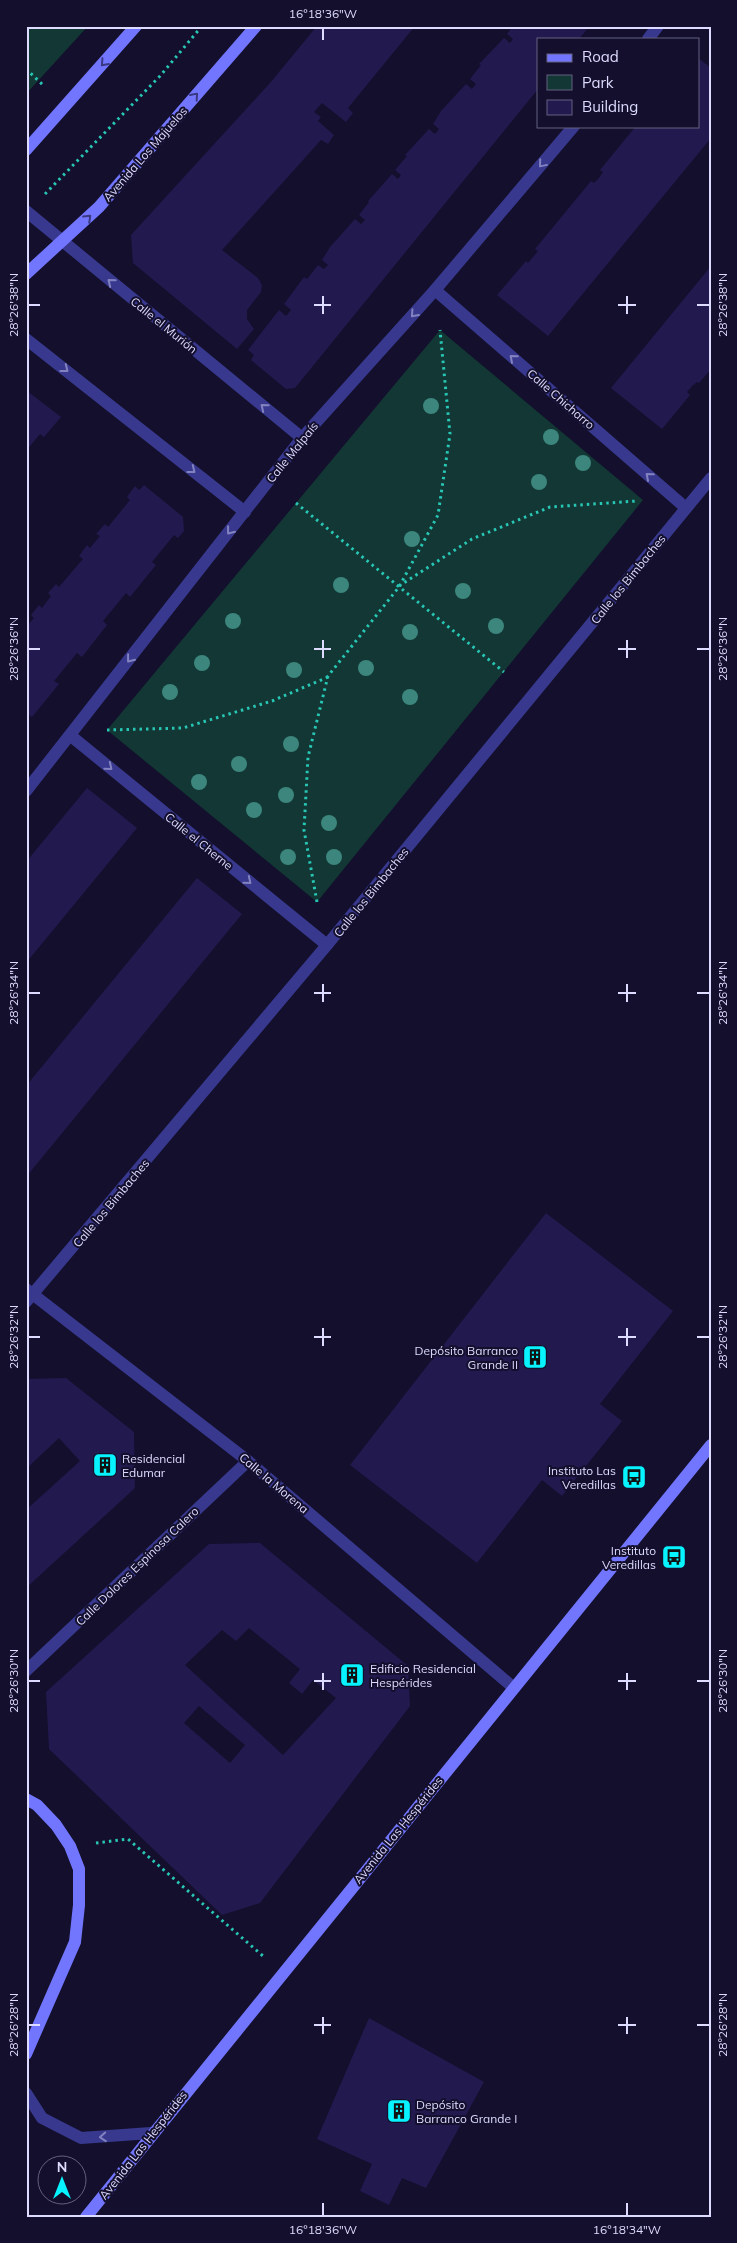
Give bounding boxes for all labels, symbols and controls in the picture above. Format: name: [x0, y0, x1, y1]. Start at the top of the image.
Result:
text: 16°18'36"W: [289, 6, 357, 21]
legend: [537, 38, 700, 128]
text: Road: [582, 47, 619, 66]
one-way arrow: [101, 57, 110, 66]
text: Park: [582, 73, 614, 92]
one-way arrow: [190, 93, 198, 102]
text: Building: [582, 97, 638, 116]
street label: Avenida Los Majuelos: [100, 104, 190, 204]
one-way arrow: [539, 158, 548, 167]
one-way arrow: [82, 215, 91, 224]
text: 28°26'38"N: [6, 273, 21, 337]
text: 28°26'38"N: [715, 273, 730, 337]
one-way arrow: [108, 278, 117, 287]
street label: Calle el Murión: [128, 294, 200, 356]
one-way arrow: [411, 308, 420, 317]
one-way arrow: [510, 355, 519, 364]
one-way arrow: [59, 364, 68, 373]
street label: Calle Chicharro: [524, 366, 598, 432]
one-way arrow: [261, 404, 270, 413]
street label: Calle Malpaís: [263, 418, 321, 486]
one-way arrow: [186, 464, 195, 472]
one-way arrow: [645, 473, 654, 482]
one-way arrow: [227, 525, 236, 535]
street label: Calle los Bimbaches: [587, 531, 669, 627]
text: 28°26'36"N: [6, 617, 21, 681]
text: 28°26'36"N: [715, 617, 730, 681]
one-way arrow: [128, 653, 136, 662]
one-way arrow: [103, 762, 112, 771]
street label: Calle el Cherne: [162, 809, 236, 873]
street label: Calle los Bimbaches: [330, 844, 412, 940]
one-way arrow: [242, 875, 251, 883]
text: 28°26'34"N: [6, 961, 21, 1025]
text: 28°26'34"N: [715, 961, 730, 1025]
street label: Calle los Bimbaches: [70, 1156, 152, 1250]
text: 28°26'32"N: [6, 1305, 21, 1369]
text: 28°26'32"N: [715, 1305, 730, 1369]
place label: Depósito Barranco Grande II: [415, 1343, 518, 1372]
building icon: Depósito Barranco Grande II: [522, 1344, 548, 1370]
street label: Calle la Morena: [236, 1450, 312, 1516]
place label: Residencial Edumar: [122, 1451, 185, 1480]
building icon: Residencial Edumar: [92, 1452, 118, 1478]
place label: Instituto Las Veredillas: [548, 1463, 616, 1492]
bus stop icon: Instituto Las Veredillas: [621, 1464, 647, 1490]
street label: Calle Dolores Espinosa Calero: [72, 1503, 202, 1629]
place label: Instituto Veredillas: [602, 1543, 656, 1572]
bus stop icon: Instituto Veredillas: [661, 1544, 687, 1570]
text: 28°26'30"N: [6, 1649, 21, 1713]
text: 28°26'30"N: [715, 1649, 730, 1713]
place label: Edificio Residencial Hespérides: [370, 1661, 476, 1690]
building icon: Edificio Residencial Hespérides: [339, 1662, 365, 1688]
street label: Avenida Las Hespérides: [350, 1773, 446, 1887]
text: 28°26'28"N: [6, 1993, 21, 2057]
text: 28°26'28"N: [715, 1993, 730, 2057]
street label: Avenida Las Hespérides: [96, 2088, 190, 2202]
place label: Depósito Barranco Grande I: [416, 2097, 517, 2126]
building icon: Depósito Barranco Grande I: [386, 2098, 412, 2124]
one-way arrow: [98, 2131, 106, 2142]
north arrow: [38, 2156, 88, 2206]
text: N: [57, 2158, 67, 2176]
text: 16°18'36"W: [289, 2222, 357, 2237]
text: 16°18'34"W: [593, 2222, 661, 2237]

